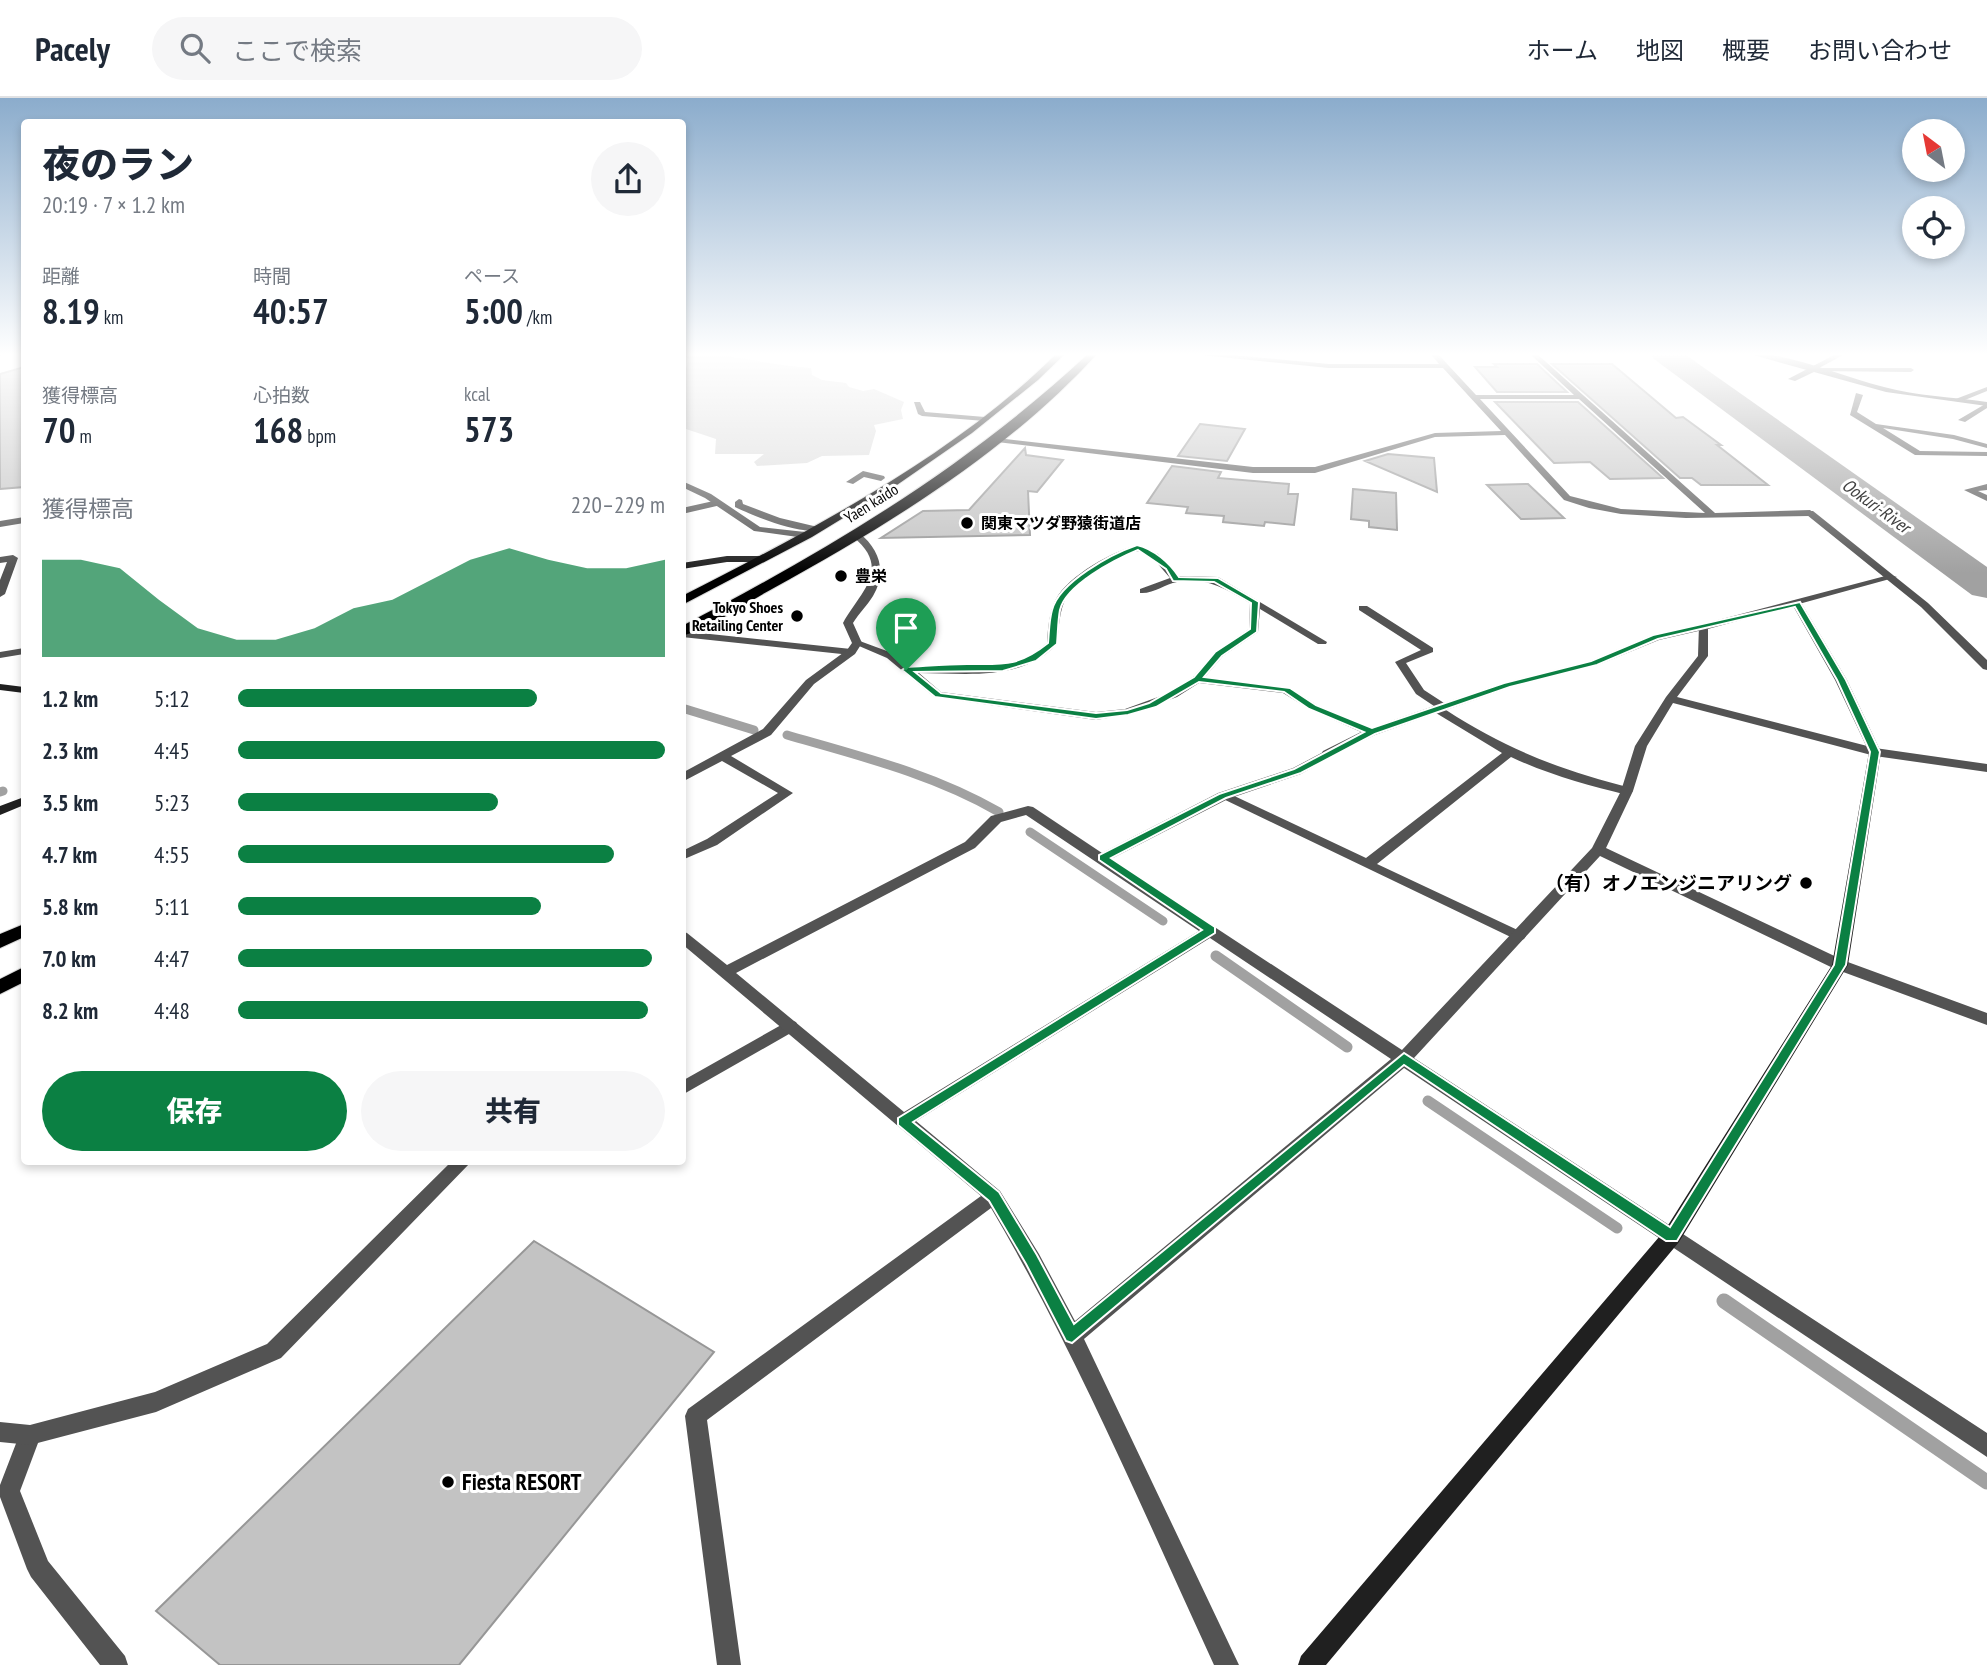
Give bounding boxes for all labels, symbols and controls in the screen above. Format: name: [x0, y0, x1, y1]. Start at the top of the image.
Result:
search box: [152, 17, 642, 80]
text: Pacely: [35, 27, 110, 70]
icon: search: [176, 29, 214, 67]
text: ここで検索: [232, 34, 362, 67]
text: ホーム: [1527, 35, 1598, 66]
text: 地図: [1636, 35, 1684, 66]
text: 概要: [1722, 35, 1770, 66]
text: お問い合わせ: [1808, 35, 1952, 66]
north arrow: [1902, 119, 1965, 182]
map controls: [1902, 119, 1965, 259]
text: 夜のラン: [42, 139, 194, 188]
button: share: [591, 142, 665, 216]
text: 20:19 · 7 × 1.2 km: [42, 190, 185, 219]
button: locate: [1902, 196, 1965, 259]
text: 距離: [42, 264, 80, 288]
text: 時間: [253, 264, 291, 288]
text: ペース: [464, 264, 520, 288]
text: 8.19: [42, 288, 100, 334]
text: 40:57: [253, 288, 329, 334]
text: 5:00: [464, 288, 523, 334]
text: km: [100, 305, 123, 329]
text: /km: [523, 305, 552, 329]
text: kcal: [464, 382, 490, 406]
text: 獲得標高: [42, 383, 118, 407]
text: 心拍数: [253, 383, 310, 407]
text: 573: [464, 406, 514, 452]
text: 70: [42, 407, 75, 453]
text: 168: [253, 407, 303, 453]
text: m: [75, 424, 92, 448]
text: bpm: [303, 424, 336, 448]
water label: Ookuri-River: [1838, 473, 1917, 540]
street label: Yaen kaido: [840, 479, 902, 527]
text: 220–229 m: [571, 490, 665, 519]
text: 獲得標高: [42, 494, 134, 523]
place label: 関東マツダ野猿街道店: [981, 513, 1141, 533]
marker: 関東マツダ野猿街道店: [959, 515, 975, 531]
place label: 豊栄: [855, 566, 887, 586]
marker: 豊栄: [833, 568, 849, 584]
place label: Tokyo Shoes Retailing Center: [692, 597, 783, 635]
pin: [876, 598, 936, 670]
marker: Tokyo Shoes Retailing Center: [789, 608, 805, 624]
icon: arrive: [887, 609, 925, 647]
text: 1.2 km: [42, 684, 98, 713]
text: 5:12: [154, 684, 190, 713]
text: 2.3 km: [42, 736, 98, 765]
text: 4:45: [154, 736, 190, 765]
text: 3.5 km: [42, 788, 98, 817]
text: 5:23: [154, 788, 190, 817]
text: 4.7 km: [42, 840, 97, 869]
text: 4:55: [154, 840, 190, 869]
place label: （有）オノエンジニアリング: [1545, 871, 1792, 895]
marker: （有）オノエンジニアリング: [1798, 875, 1814, 891]
text: 5.8 km: [42, 892, 98, 921]
text: 5:11: [154, 892, 190, 921]
text: 7.0 km: [42, 944, 96, 973]
text: 4:47: [154, 944, 190, 973]
text: 8.2 km: [42, 996, 98, 1025]
text: 4:48: [154, 996, 190, 1025]
button: 保存: [42, 1071, 347, 1151]
button: 共有: [361, 1071, 665, 1151]
place label: Fiesta RESORT: [462, 1467, 582, 1496]
marker: Fiesta RESORT: [440, 1474, 456, 1490]

